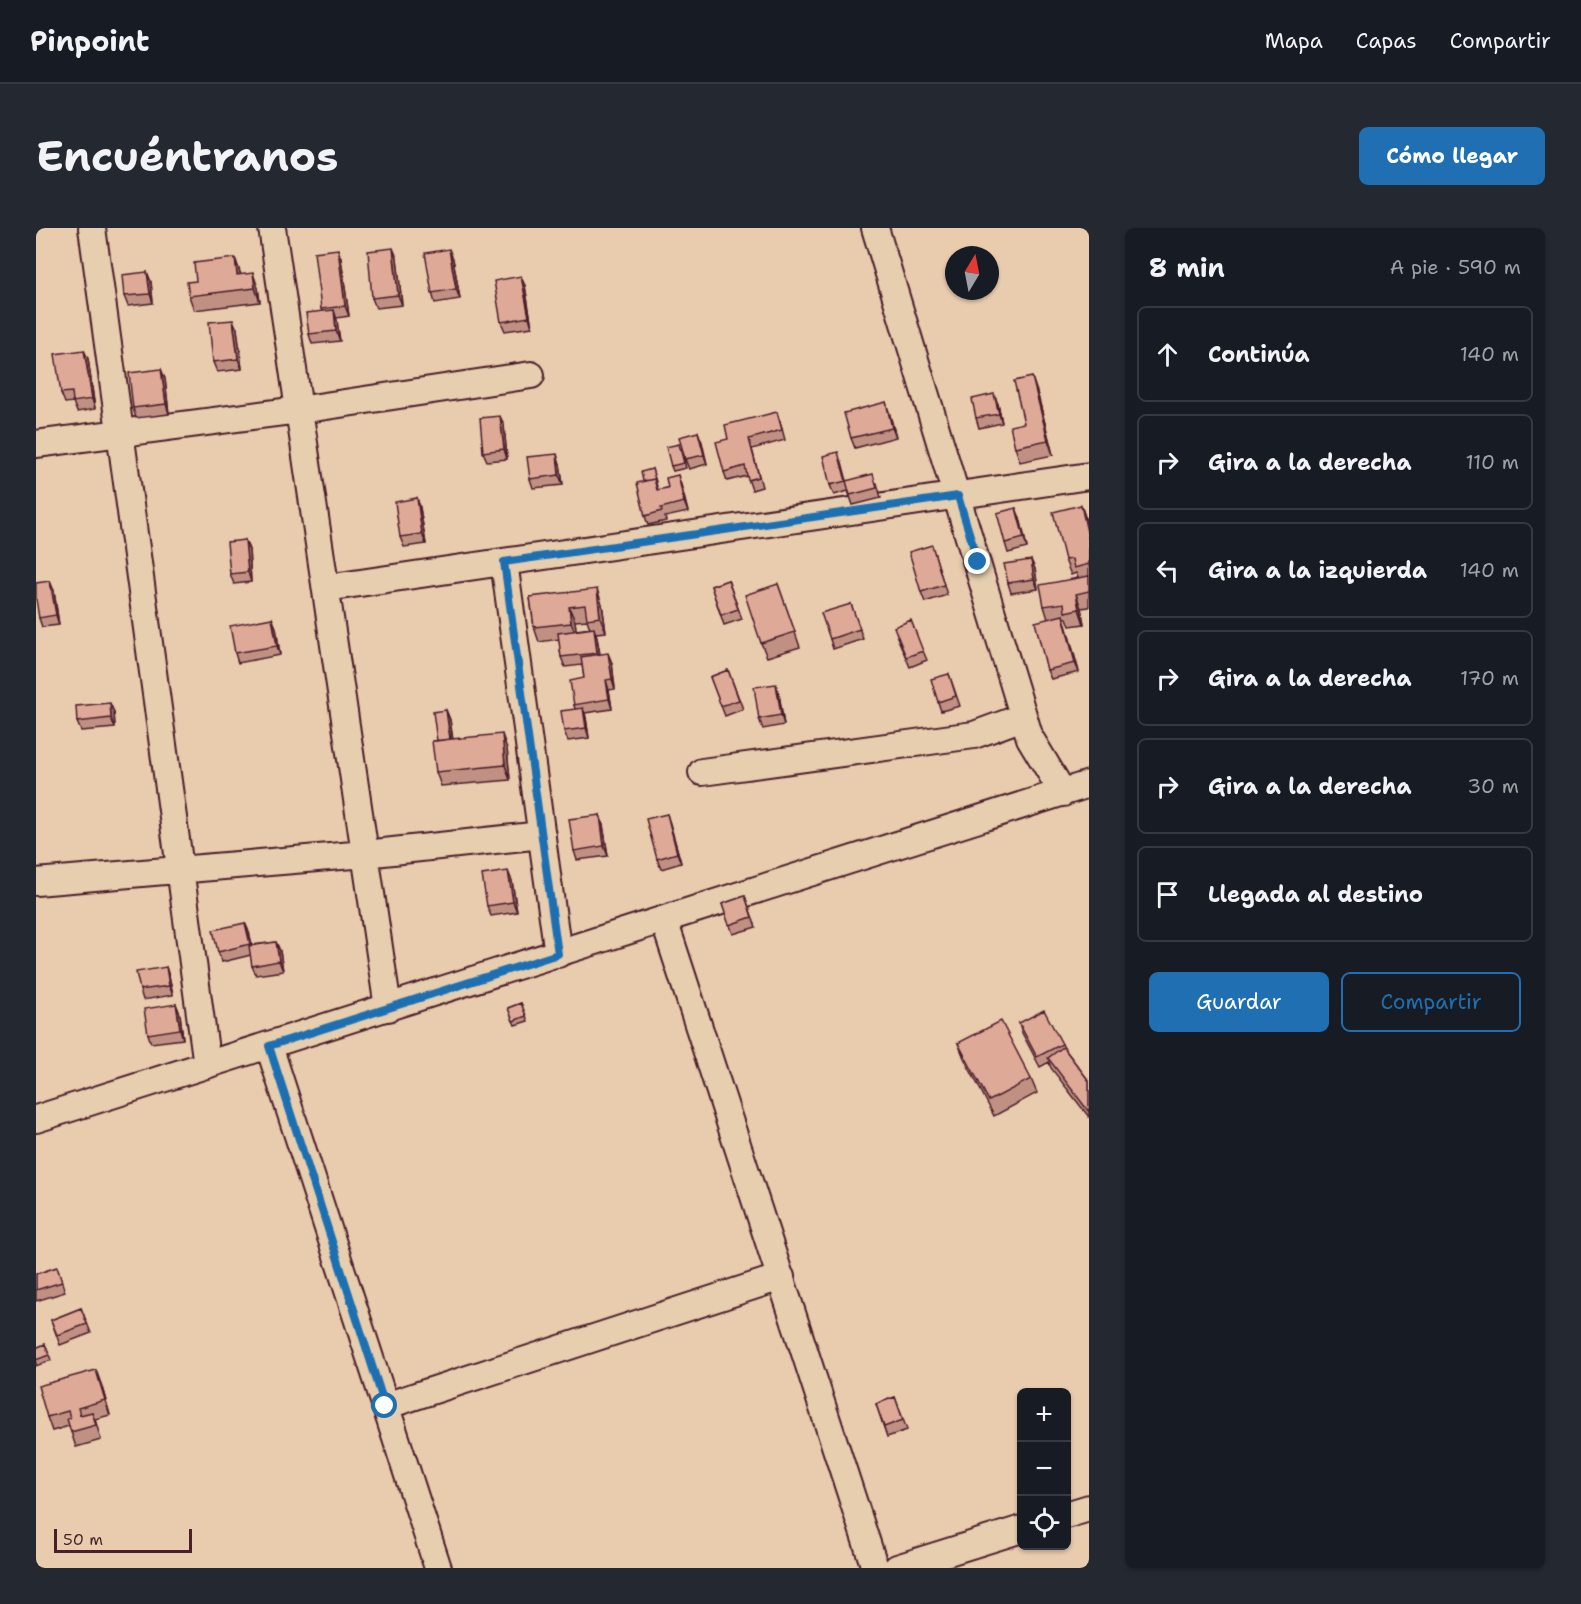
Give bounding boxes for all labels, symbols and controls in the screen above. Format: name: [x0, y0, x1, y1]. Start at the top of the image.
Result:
text: Pinpoint: [30, 22, 149, 60]
text: Mapa: [1265, 27, 1323, 55]
text: Capas: [1356, 27, 1417, 55]
text: Compartir: [1450, 27, 1551, 55]
button: Cómo llegar: [1359, 127, 1545, 185]
text: Encuéntranos: [36, 128, 338, 184]
north arrow: [945, 246, 999, 300]
text: 8 min: [1149, 250, 1225, 285]
text: A pie · 590 m: [1390, 254, 1521, 280]
icon: ahead: [1151, 338, 1184, 371]
text: Continúa: [1208, 340, 1310, 369]
text: 140 m: [1460, 341, 1519, 367]
icon: right: [1151, 446, 1184, 479]
text: Gira a la derecha: [1208, 448, 1412, 477]
text: 110 m: [1465, 449, 1519, 475]
route end: [964, 548, 990, 574]
icon: left: [1151, 554, 1184, 587]
text: Gira a la izquierda: [1208, 556, 1427, 585]
text: 140 m: [1460, 557, 1519, 583]
icon: right: [1151, 662, 1184, 695]
text: Gira a la derecha: [1208, 664, 1412, 693]
text: 170 m: [1460, 665, 1519, 691]
icon: right: [1151, 770, 1184, 803]
text: Gira a la derecha: [1208, 772, 1412, 801]
text: 30 m: [1467, 773, 1519, 799]
icon: arrive: [1151, 878, 1184, 911]
text: Llegada al destino: [1208, 880, 1423, 909]
button: Guardar: [1149, 972, 1329, 1032]
button: Compartir: [1341, 972, 1521, 1032]
map controls: [1017, 1388, 1071, 1550]
button: +: [1017, 1388, 1071, 1442]
route start: [371, 1392, 397, 1418]
button: −: [1017, 1442, 1071, 1496]
button: locate: [1017, 1496, 1071, 1550]
scale bar: [54, 1526, 192, 1554]
text: 50 m: [63, 1529, 103, 1550]

